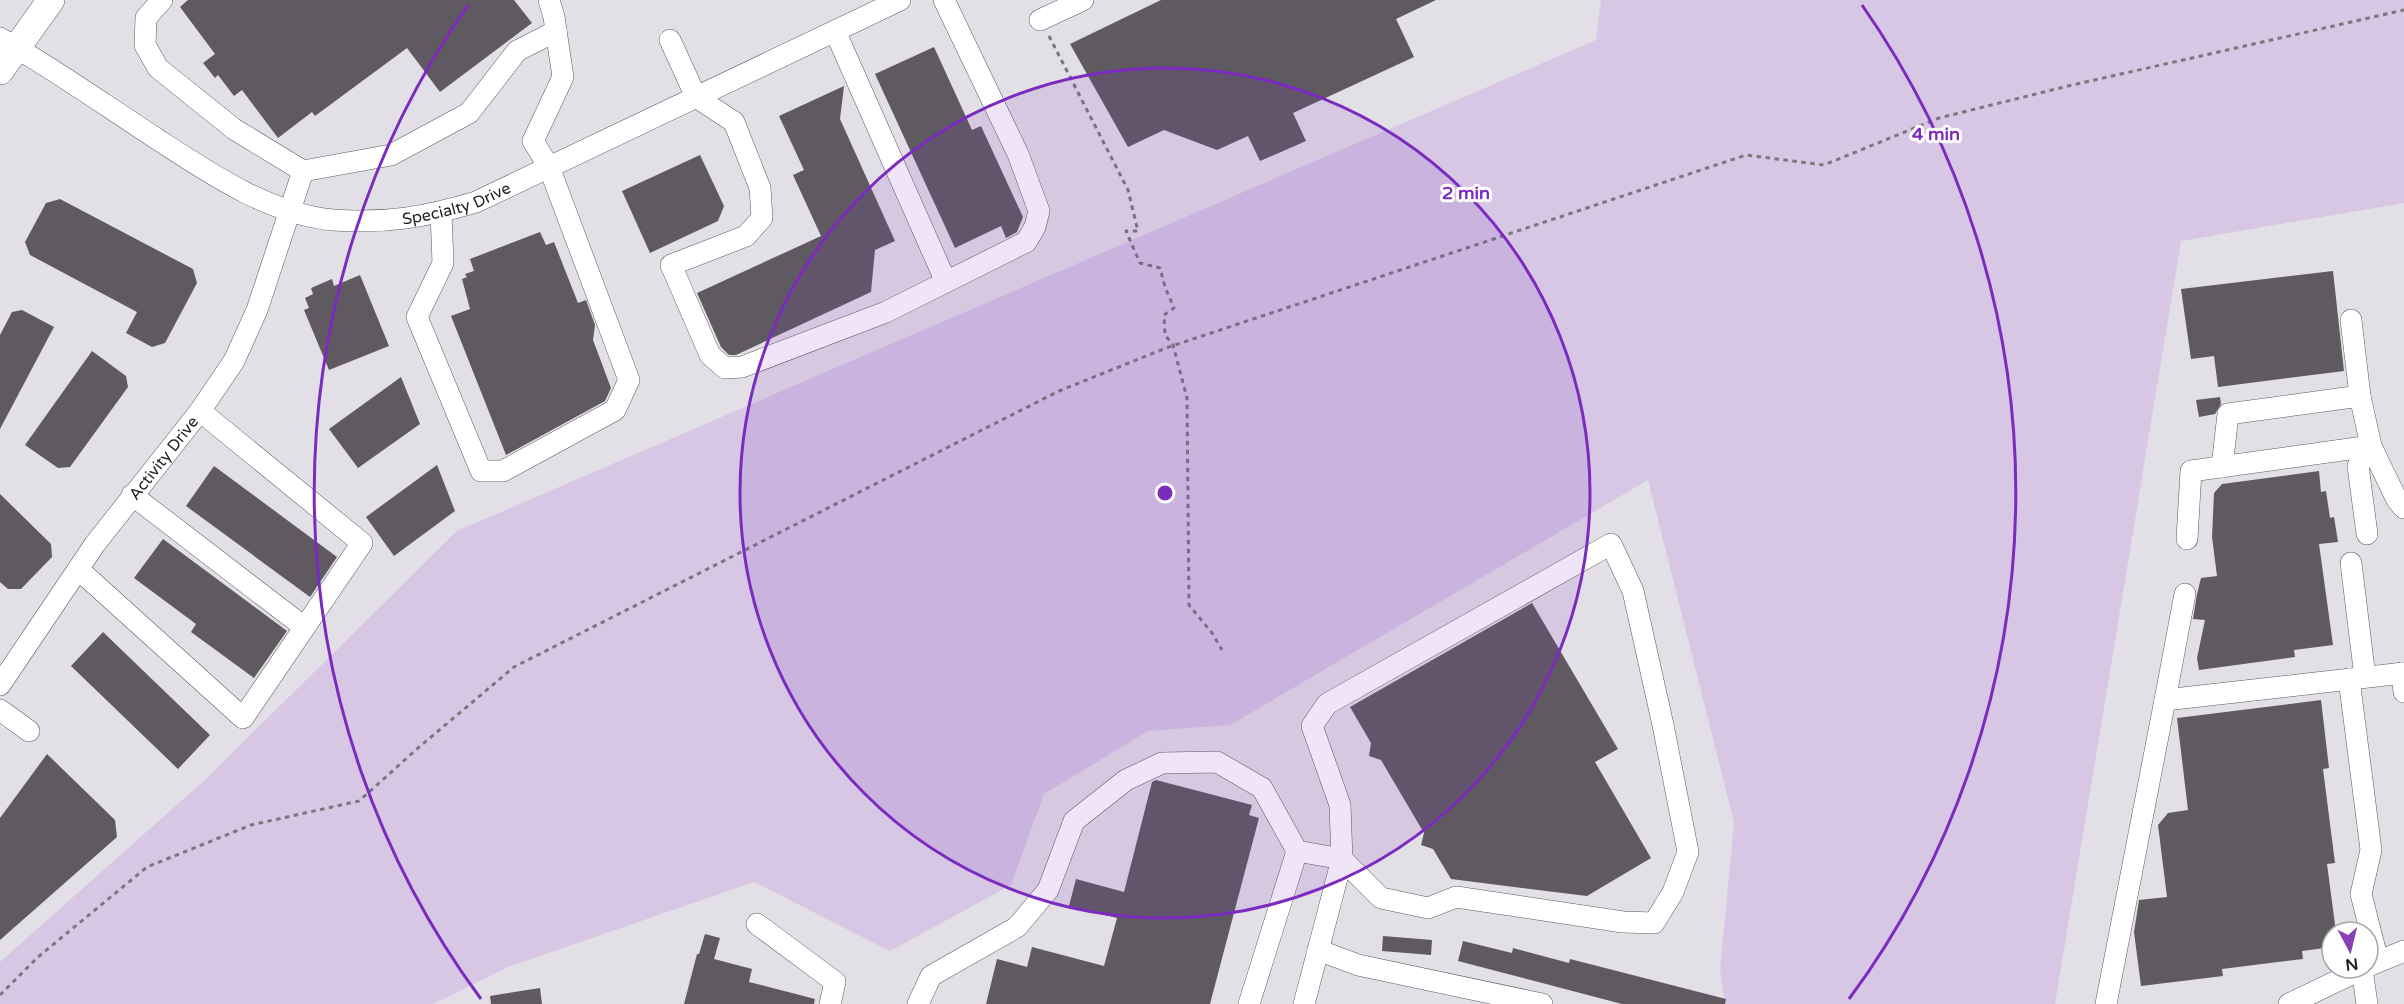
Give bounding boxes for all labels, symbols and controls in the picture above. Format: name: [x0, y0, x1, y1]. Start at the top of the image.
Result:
text: 4 min: [1912, 123, 1960, 145]
street label: Specialty Drive: [401, 178, 514, 229]
text: 2 min: [1442, 182, 1490, 204]
street label: Activity Drive: [125, 412, 203, 504]
centre of rings: [1155, 483, 1175, 503]
north arrow: [2320, 920, 2380, 980]
text: N: [2344, 953, 2359, 975]

